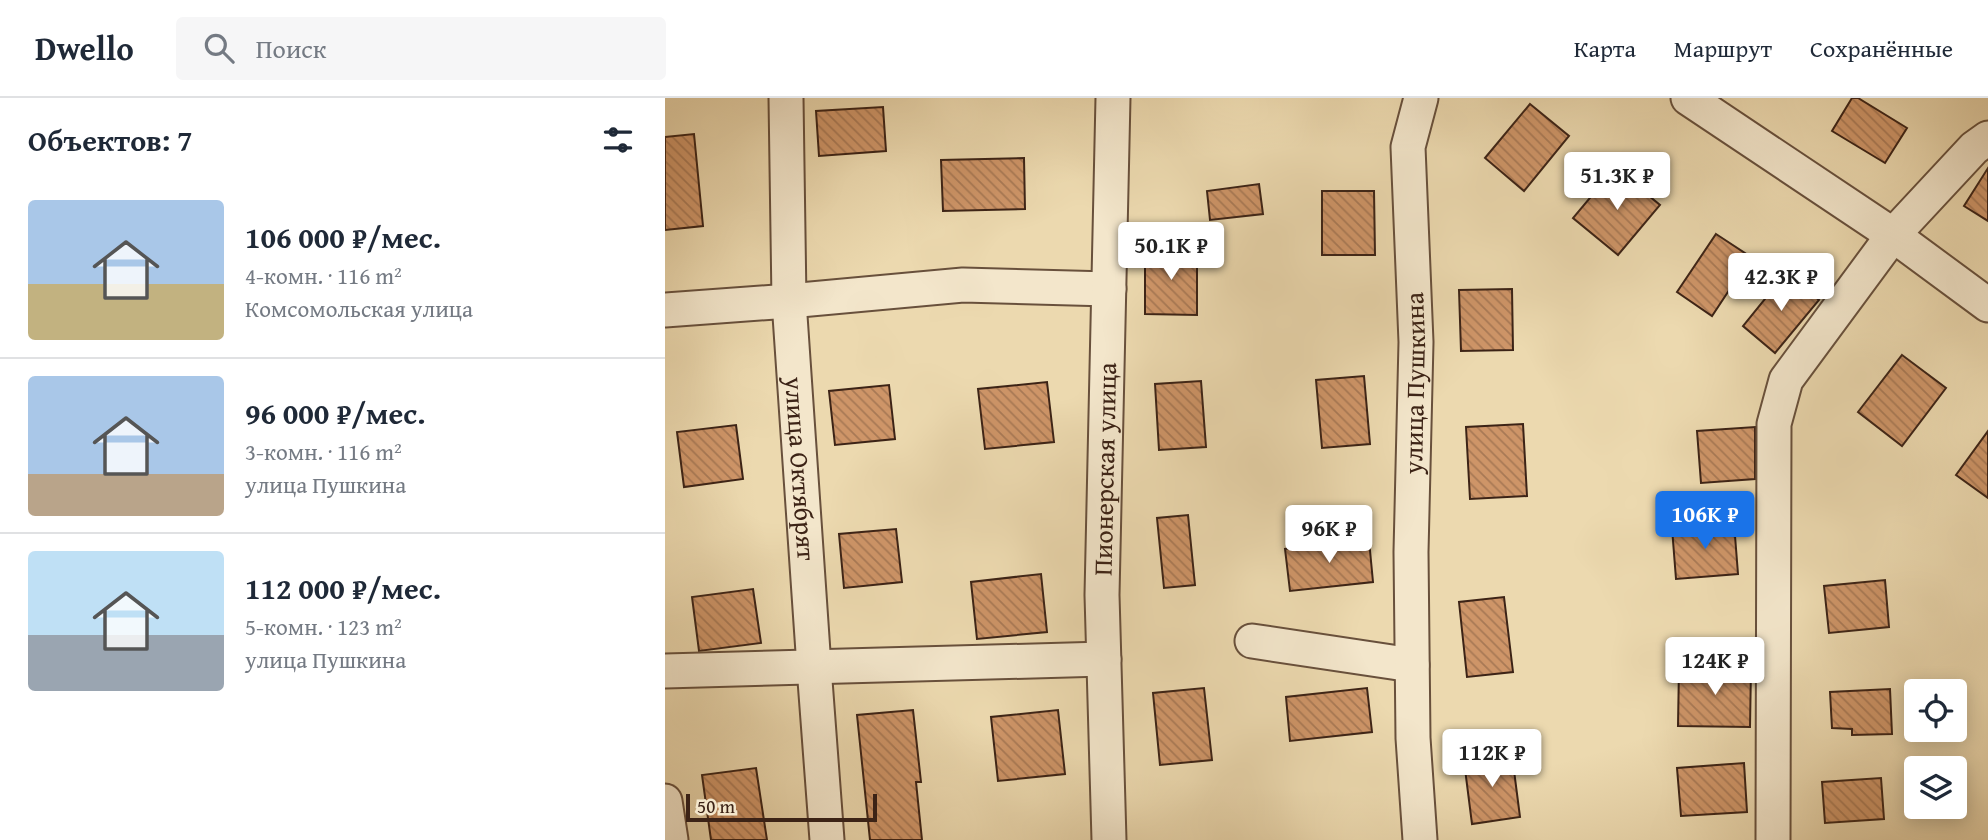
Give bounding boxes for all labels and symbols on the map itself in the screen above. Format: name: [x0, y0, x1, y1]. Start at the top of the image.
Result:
pin: 51.3K ₽: [1552, 152, 1682, 212]
pin: 50.1K ₽: [1106, 222, 1236, 282]
pin: 42.3K ₽: [1716, 254, 1846, 313]
street label: улица Пушкина: [1393, 291, 1435, 476]
street label: Пионерская улица: [1082, 361, 1126, 576]
street label: улица Октябрят: [775, 374, 827, 562]
pin: 106K ₽: [1648, 491, 1762, 551]
pin: 96K ₽: [1280, 505, 1378, 565]
pin: 124K ₽: [1658, 638, 1772, 697]
pin: 112K ₽: [1435, 730, 1549, 789]
scale bar: [686, 791, 877, 823]

